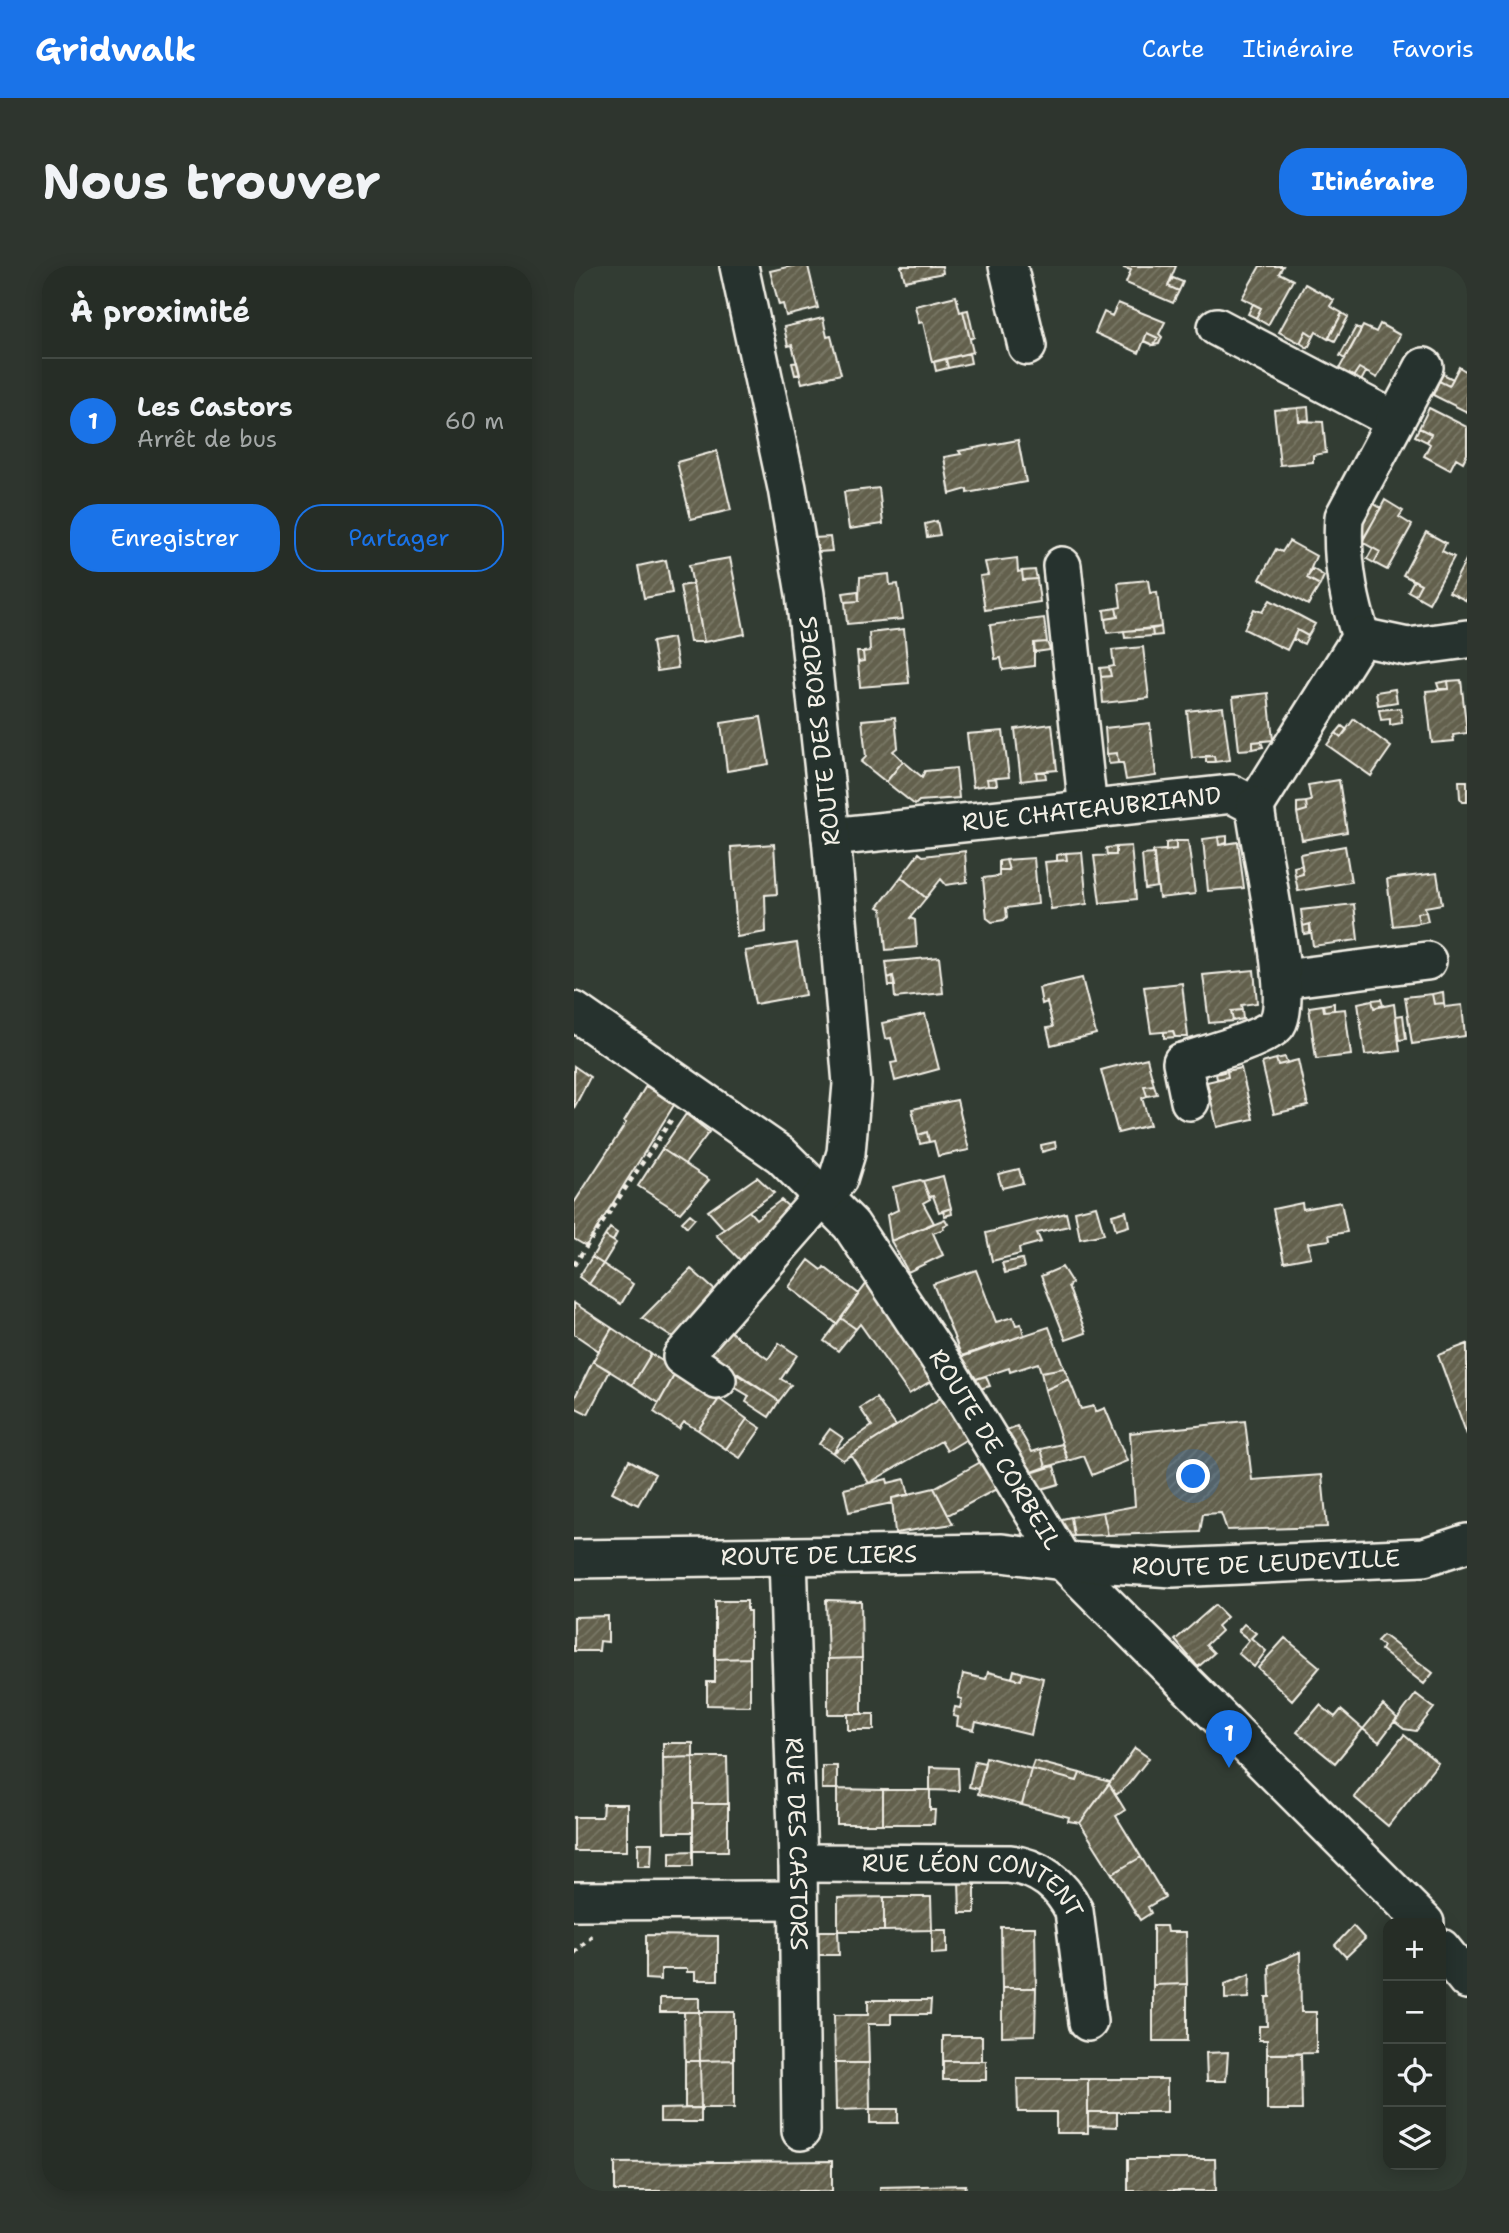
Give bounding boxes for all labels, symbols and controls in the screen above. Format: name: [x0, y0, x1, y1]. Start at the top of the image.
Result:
text: Gridwalk: [35, 27, 196, 72]
text: Carte: [1142, 33, 1205, 65]
text: Itinéraire: [1243, 33, 1354, 65]
text: Favoris: [1392, 33, 1474, 65]
button: Itinéraire: [1279, 148, 1467, 216]
text: Nous trouver: [42, 149, 381, 215]
text: À proximité: [70, 291, 250, 332]
text: Les Castors: [137, 389, 293, 424]
text: 1: [88, 406, 98, 436]
text: 60 m: [445, 406, 504, 436]
text: Arrêt de bus: [137, 424, 277, 454]
button: Enregistrer: [70, 504, 280, 572]
button: Partager: [294, 504, 504, 572]
street label: ROUTE DES BORDES: [792, 614, 848, 848]
street label: RUE CHATEAUBRIAND: [960, 779, 1223, 839]
street label: ROUTE DE CORBEIL: [922, 1343, 1069, 1556]
your location: [1176, 1459, 1210, 1493]
street label: ROUTE DE LIERS: [720, 1538, 918, 1573]
street label: ROUTE DE LEUDEVILLE: [1131, 1542, 1401, 1584]
pin: 1: [1206, 1710, 1252, 1768]
street label: RUE DES CASTORS: [778, 1737, 815, 1951]
street label: RUE LÉON CONTENT: [862, 1847, 1091, 1923]
map controls: [1383, 1918, 1446, 2170]
button: +: [1383, 1918, 1446, 1981]
button: −: [1383, 1981, 1446, 2044]
button: locate: [1383, 2044, 1446, 2107]
button: layers: [1383, 2107, 1446, 2170]

